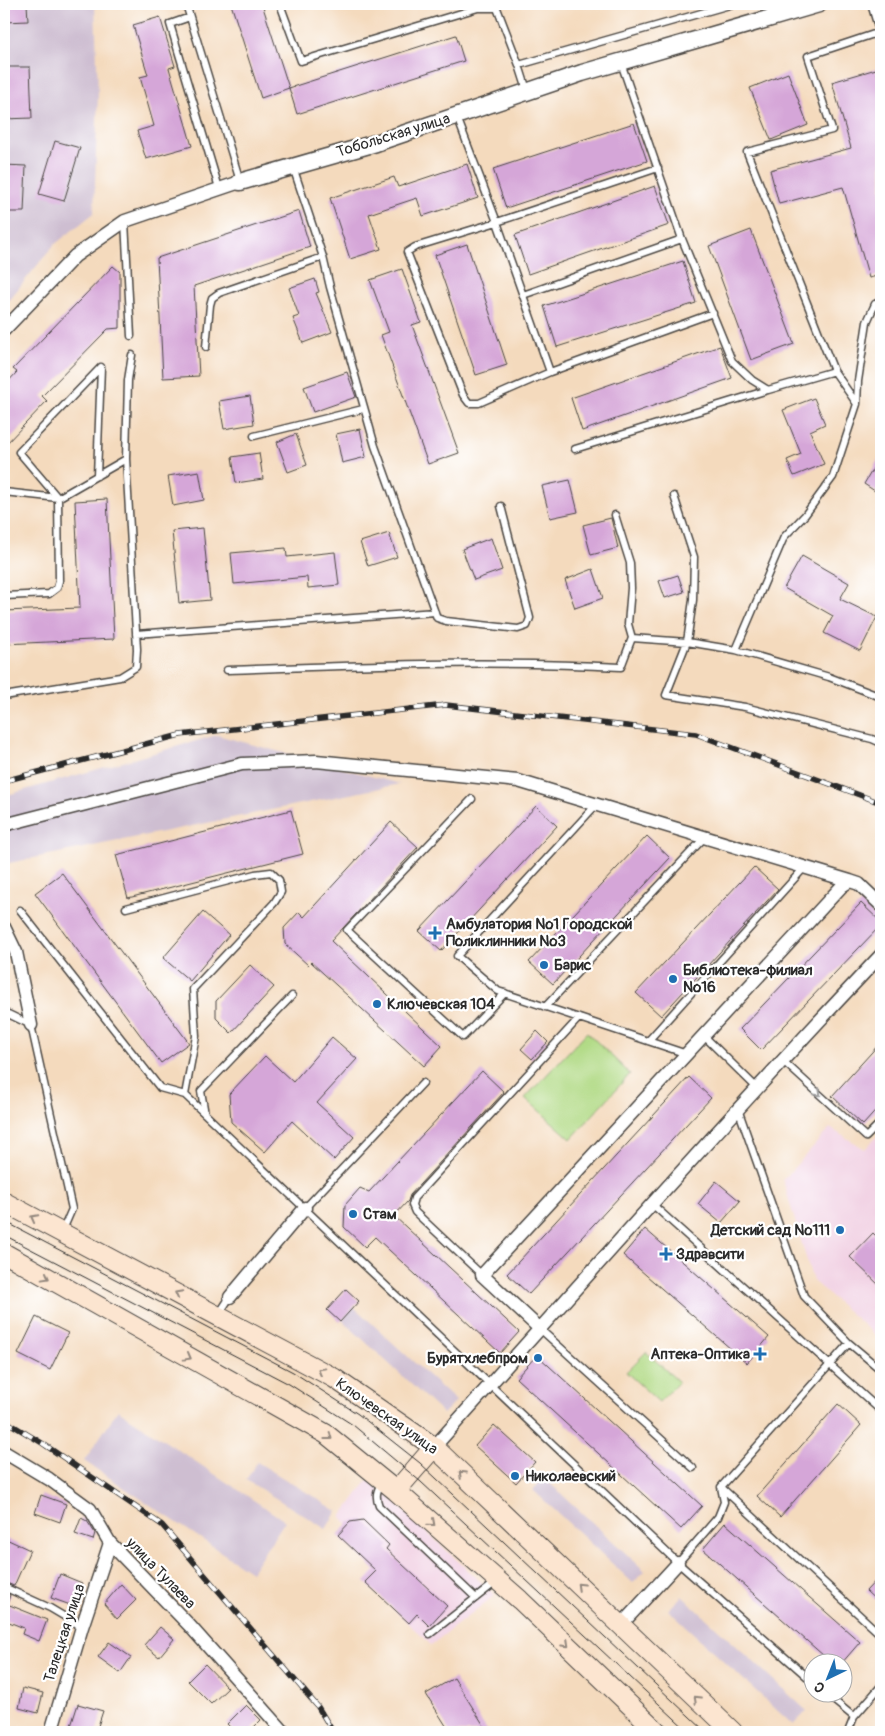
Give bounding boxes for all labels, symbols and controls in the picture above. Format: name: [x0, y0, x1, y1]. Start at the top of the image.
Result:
street label: Тобольская улица: [334, 109, 452, 162]
place label: Амбулатория №1 Городской Поликлинники №3: [446, 915, 632, 951]
marker: Амбулатория №1 Городской Поликлинники №3: [428, 926, 442, 940]
place label: Барис: [554, 956, 592, 975]
marker: Барис: [538, 959, 550, 971]
place label: Библиотека-филиал №16: [683, 961, 813, 997]
marker: Библиотека-филиал №16: [667, 973, 679, 985]
place label: Ключевская 104: [387, 995, 495, 1014]
marker: Ключевская 104: [371, 998, 383, 1010]
one-way arrow: [812, 1087, 821, 1096]
place label: Стам: [363, 1205, 397, 1224]
marker: Стам: [347, 1208, 359, 1220]
one-way arrow: [30, 1214, 39, 1224]
place label: Детский сад №111: [710, 1221, 830, 1240]
marker: Детский сад №111: [834, 1224, 846, 1236]
place label: Здравсити: [676, 1245, 744, 1264]
marker: Здравсити: [660, 1248, 672, 1260]
one-way arrow: [41, 1271, 50, 1281]
one-way arrow: [174, 1290, 183, 1300]
place label: Аптека-Оптика: [651, 1345, 750, 1364]
marker: Аптека-Оптика: [754, 1348, 766, 1360]
place label: Бурятхлебпром: [427, 1349, 528, 1368]
one-way arrow: [183, 1350, 192, 1360]
marker: Бурятхлебпром: [532, 1352, 544, 1364]
one-way arrow: [317, 1367, 326, 1377]
street label: Ключевская улица: [332, 1374, 442, 1459]
one-way arrow: [323, 1431, 333, 1440]
place label: Николаевский: [525, 1467, 616, 1486]
marker: Николаевский: [509, 1470, 521, 1482]
one-way arrow: [459, 1471, 468, 1480]
one-way arrow: [427, 1518, 436, 1527]
street label: улица Тулаева: [121, 1533, 199, 1613]
street label: Талецкая улица: [40, 1582, 89, 1685]
one-way arrow: [577, 1583, 586, 1592]
one-way arrow: [560, 1638, 569, 1647]
north arrow: [802, 1654, 852, 1704]
text: С: [810, 1678, 828, 1696]
one-way arrow: [694, 1695, 703, 1704]

